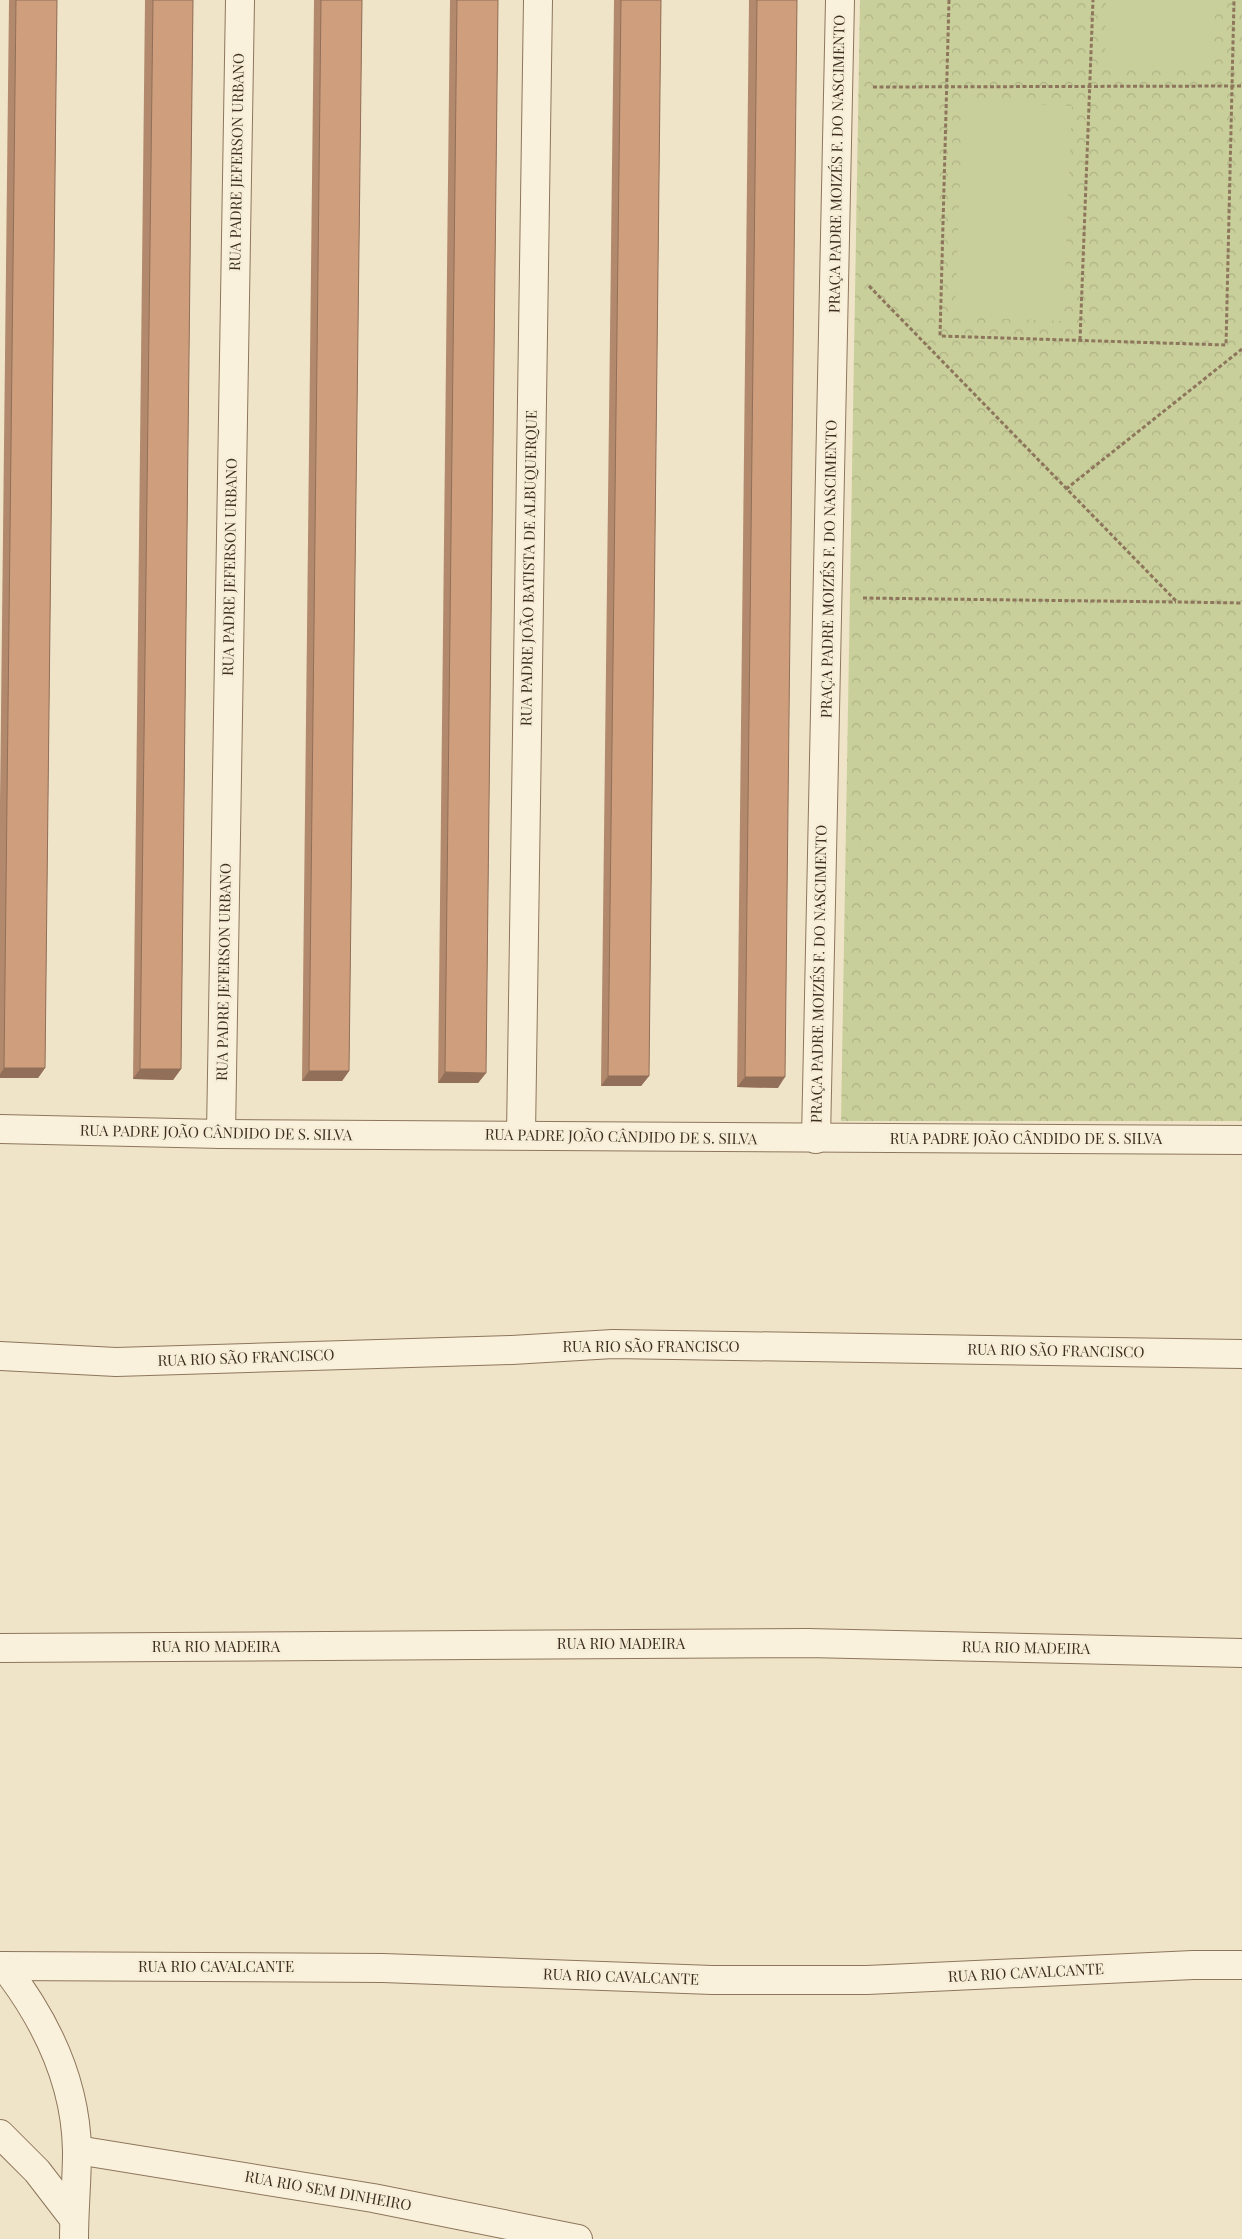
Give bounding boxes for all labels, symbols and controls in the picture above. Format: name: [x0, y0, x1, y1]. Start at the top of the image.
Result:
street label: PRAÇA PADRE MOIZÉS F. DO NASCIMENTO: [823, 15, 849, 313]
street label: RUA PADRE JEFERSON URBANO: [224, 53, 248, 271]
street label: RUA PADRE JOÃO BATISTA DE ALBUQUERQUE: [515, 410, 541, 726]
street label: PRAÇA PADRE MOIZÉS F. DO NASCIMENTO: [815, 420, 841, 718]
street label: RUA PADRE JEFERSON URBANO: [217, 458, 241, 676]
street label: PRAÇA PADRE MOIZÉS F. DO NASCIMENTO: [805, 825, 831, 1123]
street label: RUA PADRE JEFERSON URBANO: [211, 863, 235, 1081]
street label: RUA PADRE JOÃO CÂNDIDO DE S. SILVA: [80, 1120, 353, 1144]
street label: RUA PADRE JOÃO CÂNDIDO DE S. SILVA: [485, 1124, 758, 1148]
street label: RUA PADRE JOÃO CÂNDIDO DE S. SILVA: [890, 1128, 1163, 1148]
street label: RUA RIO SÃO FRANCISCO: [562, 1336, 740, 1356]
street label: RUA RIO SÃO FRANCISCO: [967, 1338, 1145, 1362]
street label: RUA RIO SÃO FRANCISCO: [157, 1344, 335, 1370]
street label: RUA RIO MADEIRA: [557, 1633, 686, 1653]
street label: RUA RIO MADEIRA: [152, 1636, 281, 1656]
street label: RUA RIO MADEIRA: [962, 1636, 1091, 1658]
street label: RUA RIO CAVALCANTE: [138, 1956, 294, 1976]
street label: RUA RIO CAVALCANTE: [947, 1958, 1104, 1986]
street label: RUA RIO CAVALCANTE: [543, 1963, 699, 1989]
street label: RUA RIO SEM DINHEIRO: [243, 2165, 413, 2215]

